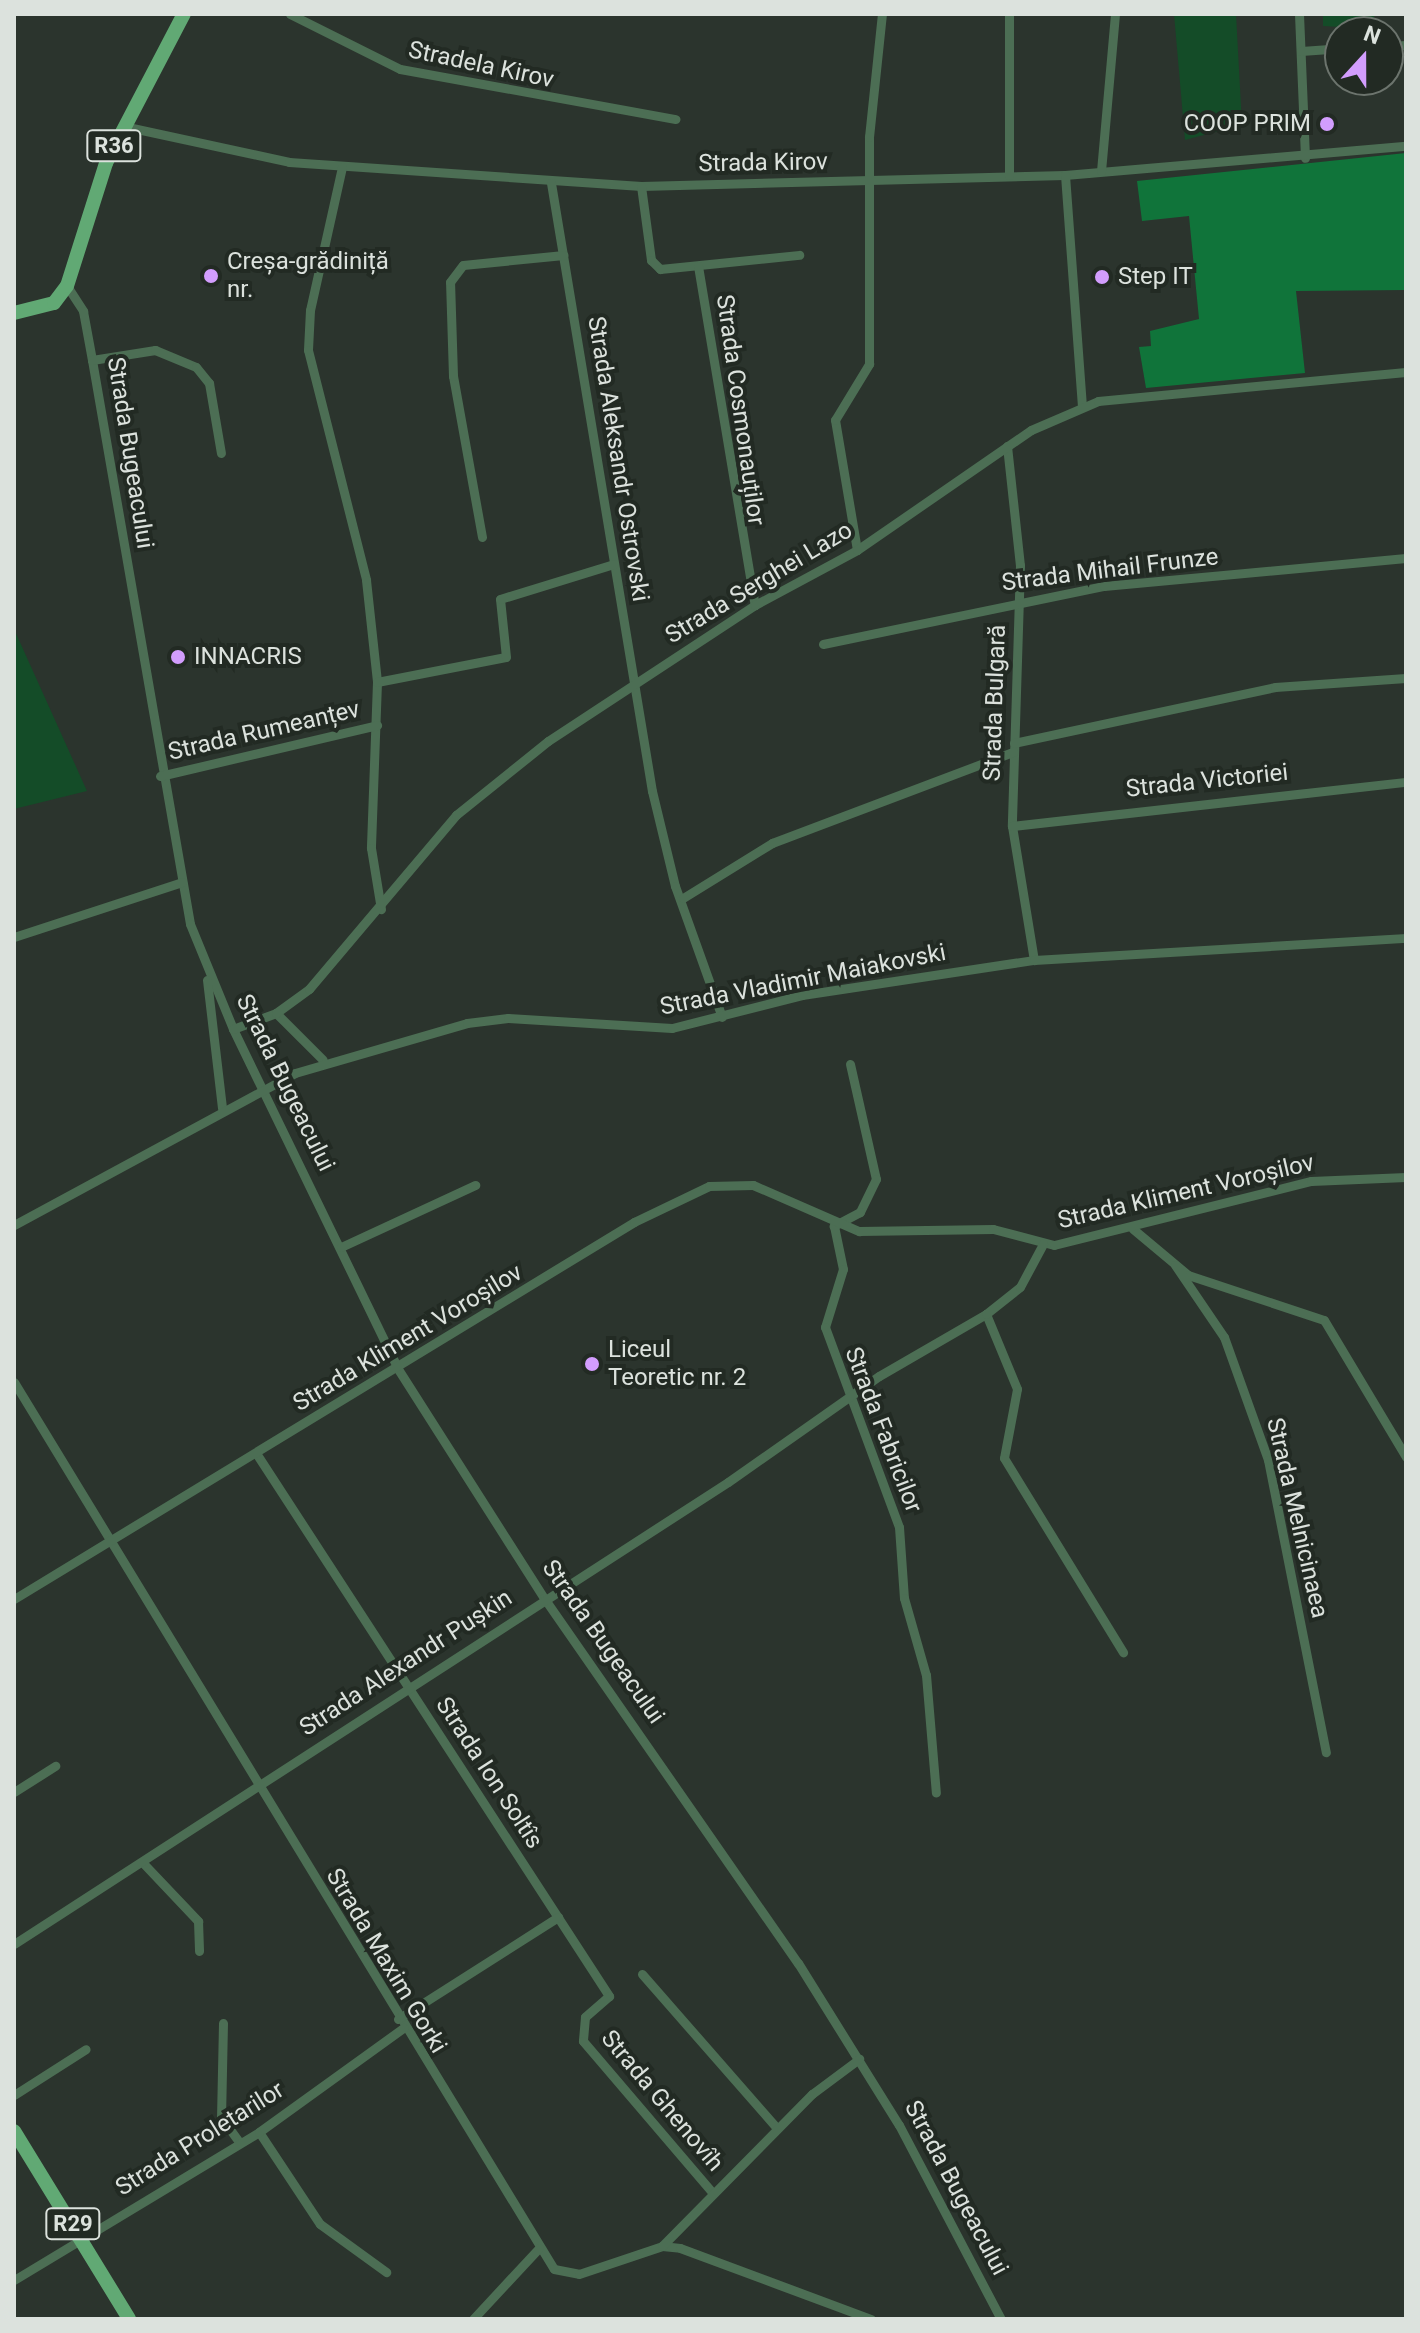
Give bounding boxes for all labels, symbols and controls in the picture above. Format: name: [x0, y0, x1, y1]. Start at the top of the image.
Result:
north arrow: [1324, 16, 1404, 96]
text: N: [1360, 21, 1384, 49]
street label: Stradela Kirov: [406, 36, 556, 94]
place label: COOP PRIM: [1184, 110, 1311, 138]
marker: COOP PRIM: [1318, 115, 1336, 133]
road number: R36: [86, 128, 142, 164]
street label: Strada Kirov: [698, 147, 828, 179]
place label: Creșa-grădiniță nr.: [227, 248, 389, 304]
place label: Step IT: [1118, 263, 1193, 291]
marker: Creșa-grădiniță nr.: [202, 267, 220, 285]
marker: Step IT: [1093, 268, 1111, 286]
street label: Strada Cosmonauților: [710, 293, 770, 527]
street label: Strada Aleksandr Ostrovski: [581, 314, 655, 604]
street label: Strada Bugeacului: [101, 355, 159, 551]
street label: Strada Serghei Lazo: [660, 516, 858, 650]
street label: Strada Mihail Frunze: [1000, 542, 1220, 598]
street label: Strada Bulgară: [978, 624, 1012, 782]
place label: INNACRIS: [194, 643, 302, 671]
marker: INNACRIS: [169, 648, 187, 666]
street label: Strada Rumeanțev: [166, 695, 362, 767]
street label: Strada Victoriei: [1125, 758, 1289, 804]
street label: Strada Vladimir Maiakovski: [658, 938, 948, 1022]
street label: Strada Bugeacului: [230, 990, 340, 1176]
street label: Strada Kliment Voroșilov: [1055, 1148, 1317, 1236]
street label: Strada Kliment Voroșilov: [288, 1258, 528, 1418]
place label: Liceul Teoretic nr. 2: [608, 1336, 746, 1392]
street label: Strada Fabricilor: [838, 1343, 928, 1517]
marker: Liceul Teoretic nr. 2: [583, 1355, 601, 1373]
street label: Strada Melnicinaea: [1260, 1415, 1334, 1621]
street label: Strada Bugeacului: [536, 1554, 670, 1730]
street label: Strada Alexandr Pușkin: [294, 1584, 518, 1742]
street label: Strada Ion Soltîs: [429, 1692, 549, 1854]
street label: Strada Maxim Gorki: [320, 1863, 452, 2059]
street label: Strada Ghenovîh: [595, 2025, 729, 2177]
street label: Strada Proletarilor: [110, 2076, 290, 2202]
street label: Strada Bugeacului: [898, 2096, 1014, 2280]
road number: R29: [45, 2206, 101, 2242]

